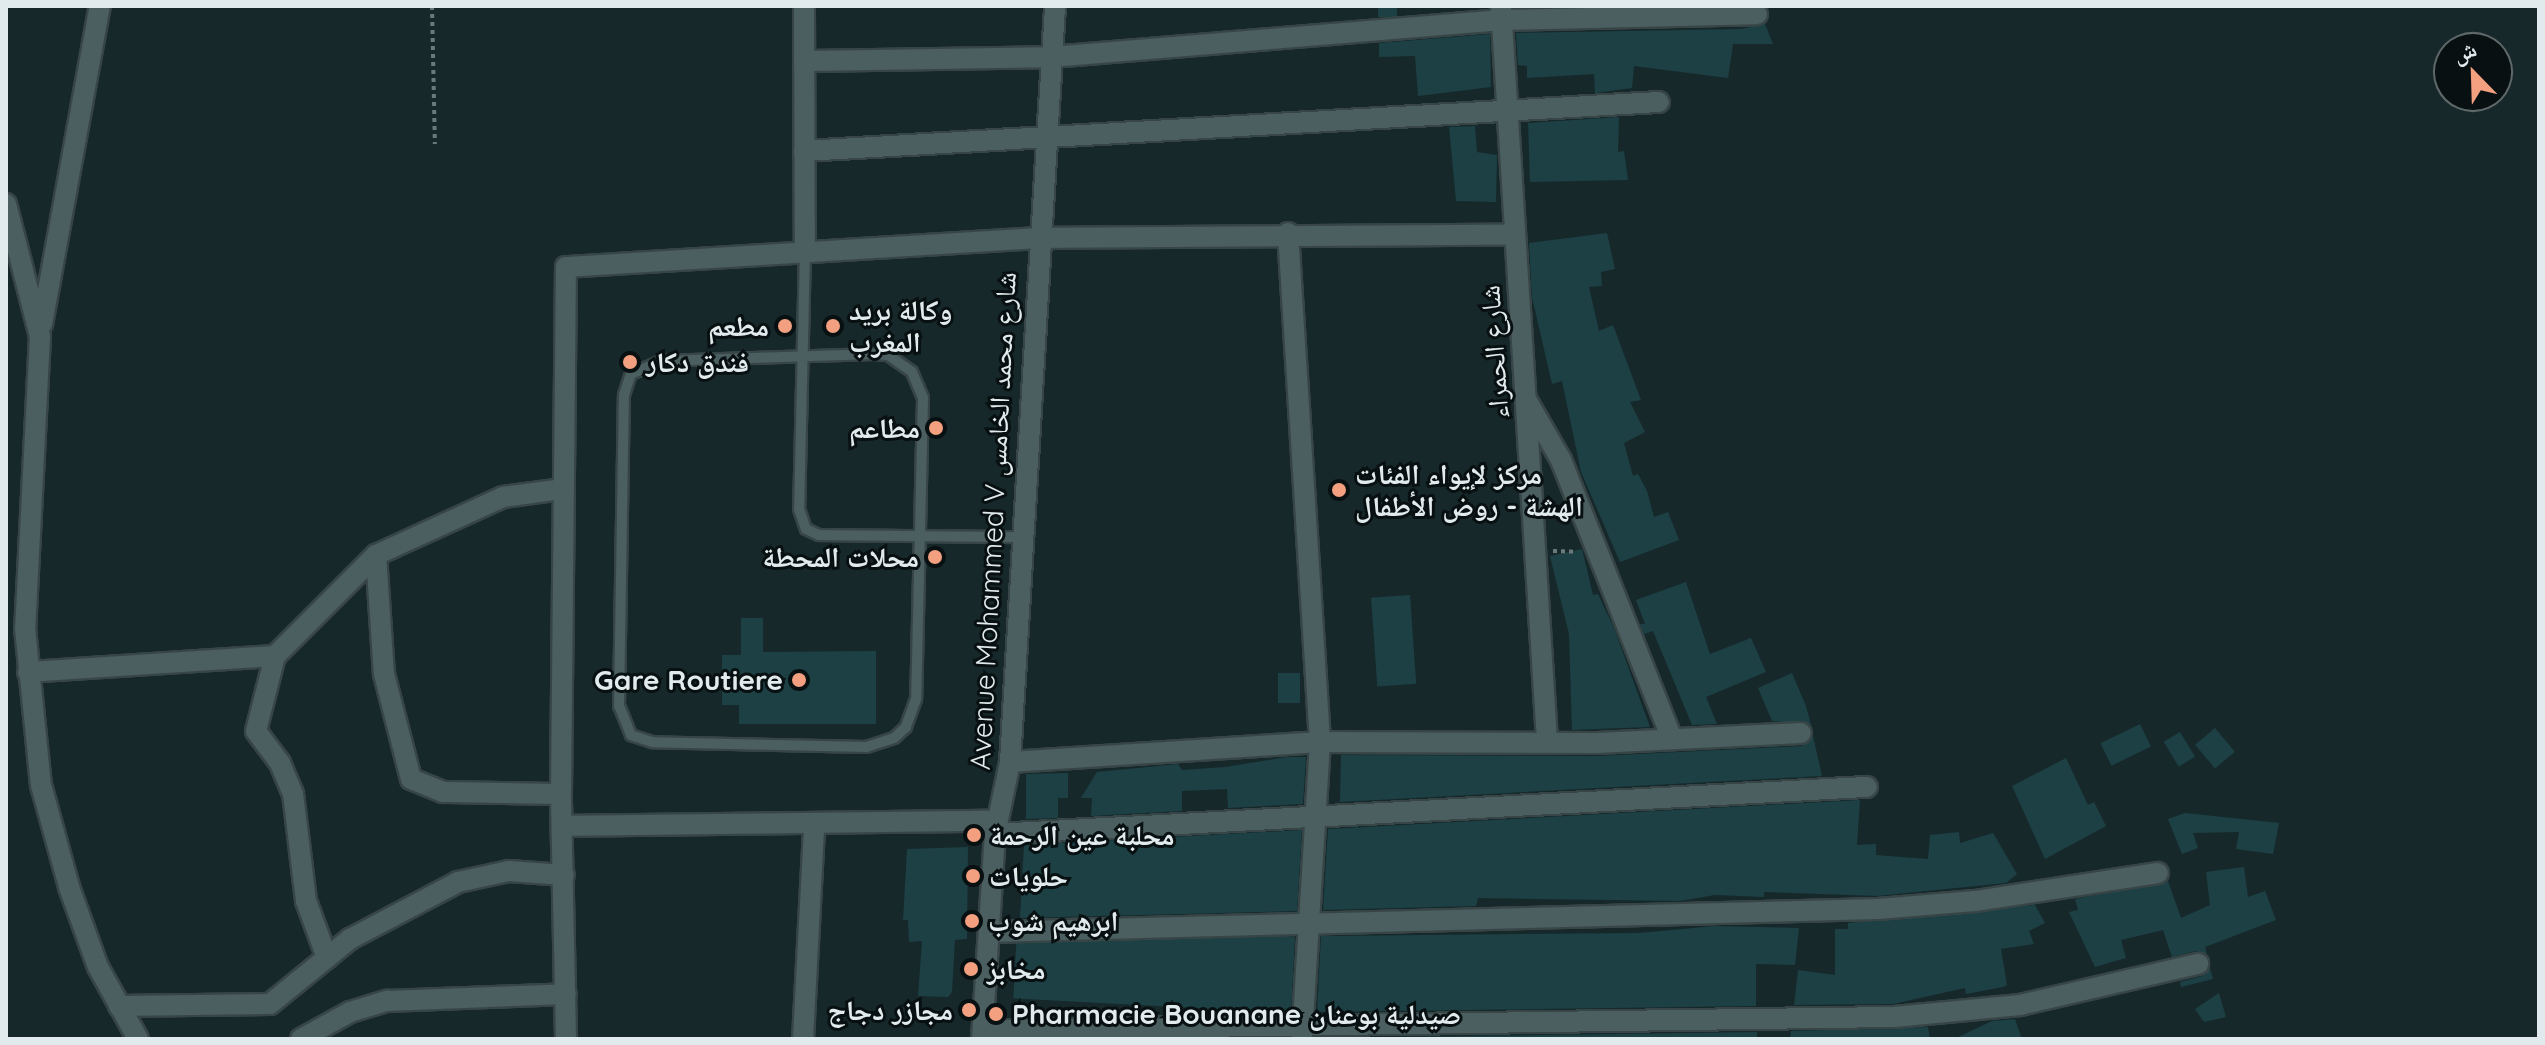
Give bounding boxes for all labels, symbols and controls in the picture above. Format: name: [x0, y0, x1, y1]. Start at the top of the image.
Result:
north arrow: [2433, 32, 2513, 112]
text: ش: [2448, 34, 2481, 69]
street label: Avenue Mohammed V شارع محمد الخامس: [963, 271, 1023, 771]
street label: شارع الحمراء: [1473, 284, 1515, 420]
place label: وكالة بريد المغرب: [849, 293, 952, 359]
place label: مطعم: [708, 309, 769, 343]
marker: مطعم: [776, 317, 794, 335]
marker: وكالة بريد المغرب: [824, 317, 842, 335]
place label: فندق دكار: [646, 345, 749, 379]
marker: فندق دكار: [621, 353, 639, 371]
place label: مطاعم: [849, 411, 920, 445]
marker: مطاعم: [927, 419, 945, 437]
place label: مركز لإيواء الفئات الهشة - روض الأطفال: [1355, 457, 1583, 523]
marker: مركز لإيواء الفئات الهشة - روض الأطفال: [1330, 481, 1348, 499]
place label: محلات المحطة: [762, 540, 919, 574]
marker: محلات المحطة: [926, 548, 944, 566]
place label: Gare Routiere: [594, 663, 783, 697]
marker: Gare Routiere: [790, 671, 808, 689]
place label: محلبة عين الرحمة: [990, 818, 1175, 852]
marker: محلبة عين الرحمة: [965, 826, 983, 844]
place label: حلويات: [989, 859, 1068, 893]
marker: حلويات: [964, 867, 982, 885]
place label: ابرهيم شوب: [988, 904, 1118, 938]
marker: ابرهيم شوب: [963, 912, 981, 930]
place label: مخابز: [987, 952, 1045, 986]
marker: مخابز: [962, 960, 980, 978]
place label: مجازر دجاج: [828, 993, 953, 1027]
place label: Pharmacie Bouanane صيدلية بوعنان: [1012, 997, 1461, 1031]
marker: مجازر دجاج: [960, 1001, 978, 1019]
marker: Pharmacie Bouanane صيدلية بوعنان: [987, 1005, 1005, 1023]

